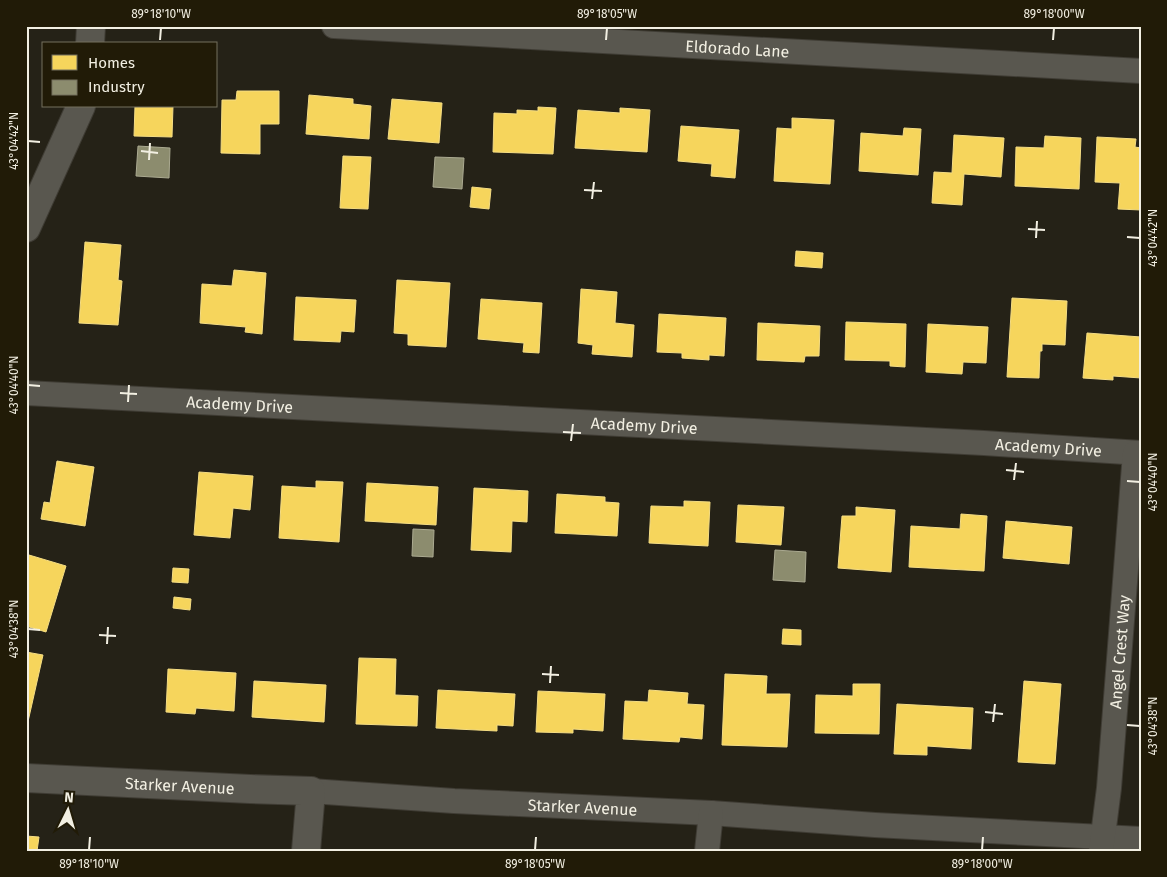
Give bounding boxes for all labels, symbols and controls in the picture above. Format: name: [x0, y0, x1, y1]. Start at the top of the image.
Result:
text: 89°18'10"W: [131, 7, 191, 21]
text: 89°18'05"W: [577, 7, 637, 21]
text: 89°18'00"W: [1023, 7, 1085, 21]
street label: Eldorado Lane: [685, 37, 790, 61]
legend: [42, 42, 218, 108]
text: Homes: [88, 54, 135, 72]
text: Industry: [88, 78, 145, 96]
text: 43°04'42"N: [7, 112, 21, 170]
text: 43°04'42"N: [1146, 209, 1160, 267]
text: 43°04'40"N: [7, 355, 21, 415]
street label: Academy Drive: [186, 392, 294, 417]
street label: Academy Drive: [590, 413, 698, 438]
street label: Academy Drive: [995, 435, 1103, 460]
text: 43°04'40"N: [1146, 452, 1160, 512]
street label: Angel Crest Way: [1106, 594, 1134, 710]
text: 43°04'38"N: [7, 600, 21, 658]
text: 43°04'38"N: [1146, 697, 1160, 755]
street label: Starker Avenue: [125, 774, 235, 798]
north arrow: [42, 784, 92, 834]
text: N: [64, 789, 74, 806]
street label: Starker Avenue: [527, 795, 638, 820]
text: 89°18'10"W: [59, 857, 119, 871]
text: 89°18'05"W: [505, 857, 565, 871]
text: 89°18'00"W: [951, 857, 1013, 871]

